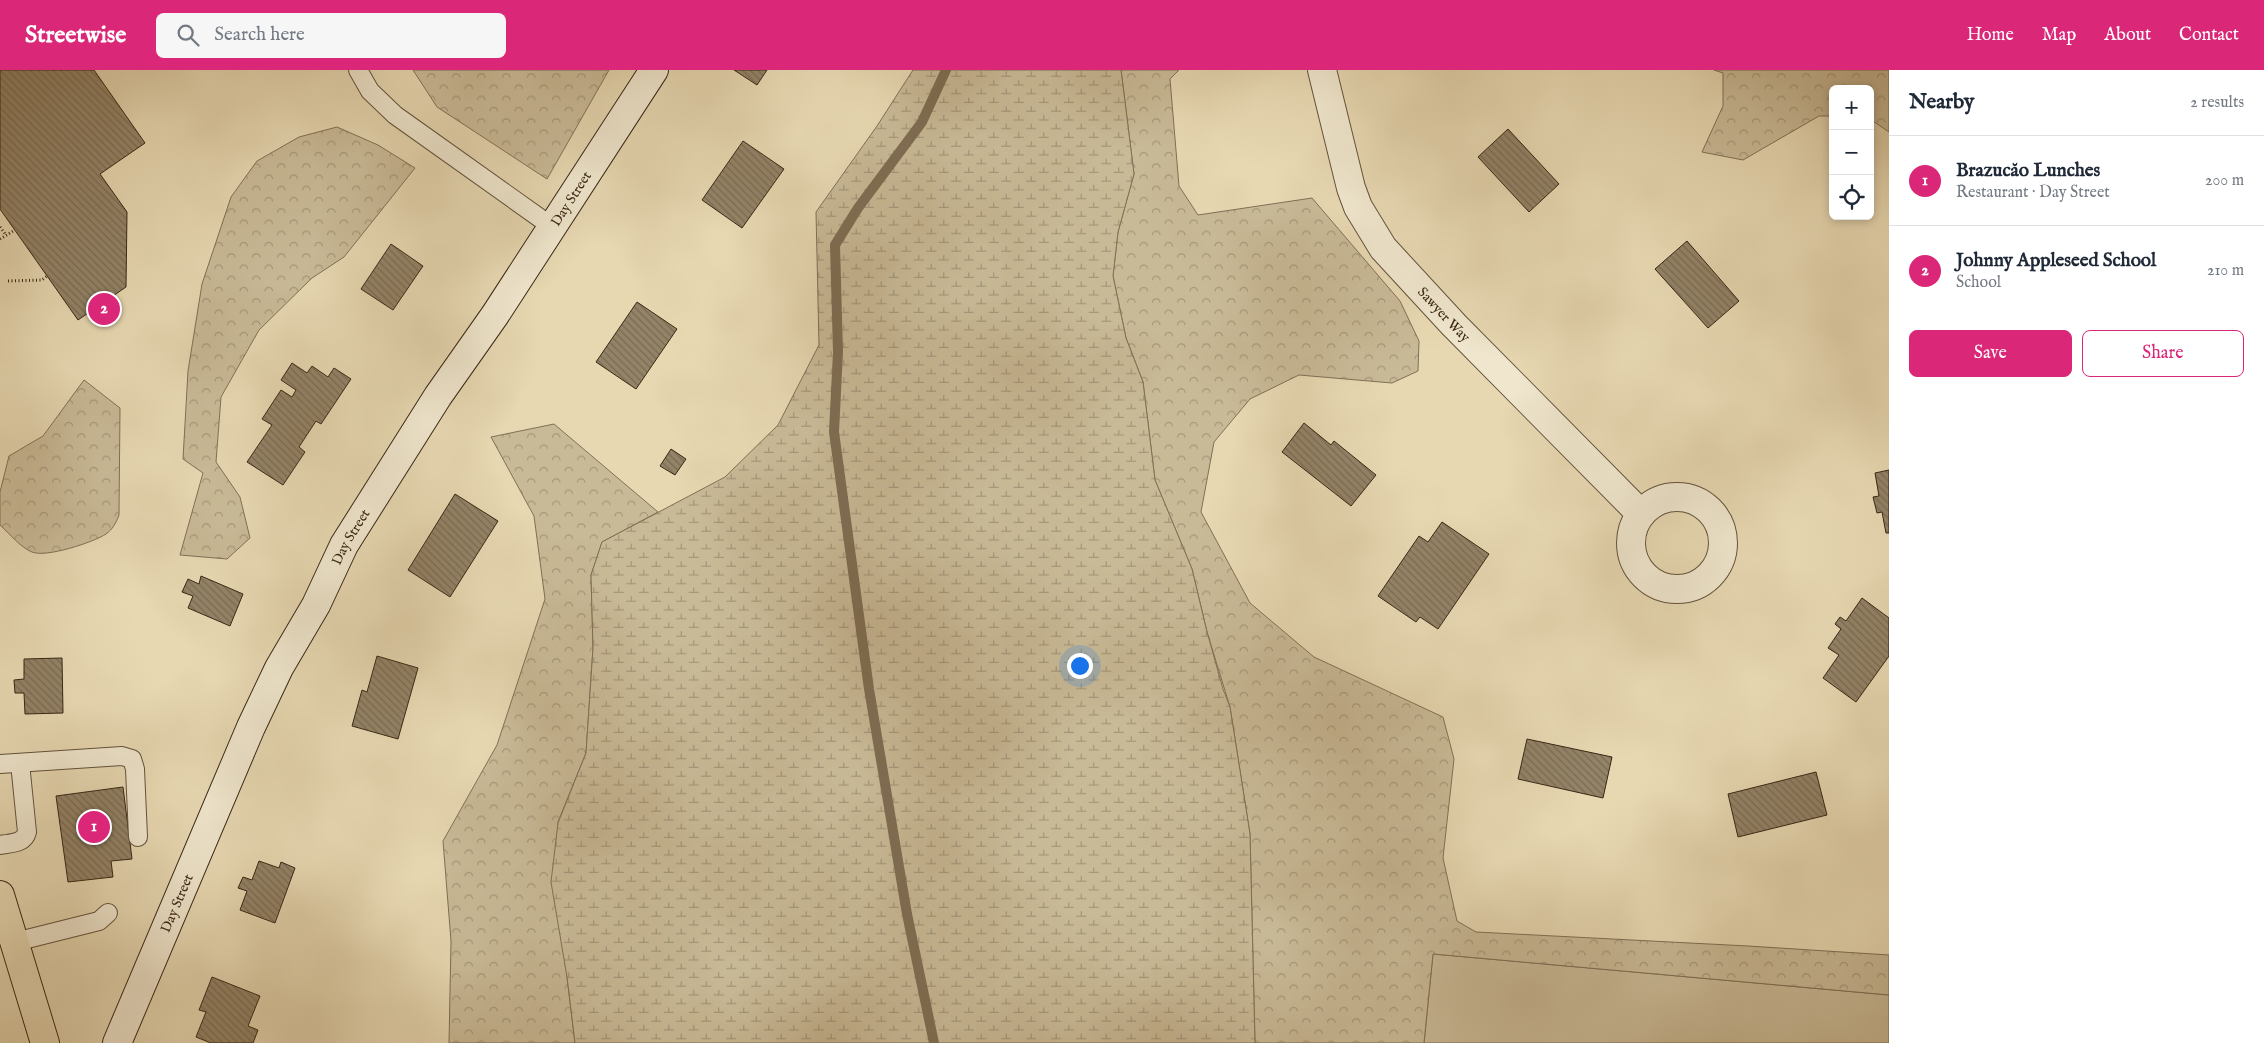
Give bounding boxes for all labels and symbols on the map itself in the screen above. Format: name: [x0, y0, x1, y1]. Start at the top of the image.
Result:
street label: Day Street: [547, 168, 596, 230]
street label: Sawyer Way: [1413, 284, 1474, 346]
pin: 2: [88, 290, 120, 328]
street label: Day Street: [328, 506, 375, 568]
your location: [1067, 653, 1093, 679]
pin: 1: [78, 808, 110, 846]
street label: Day Street: [157, 871, 198, 935]

